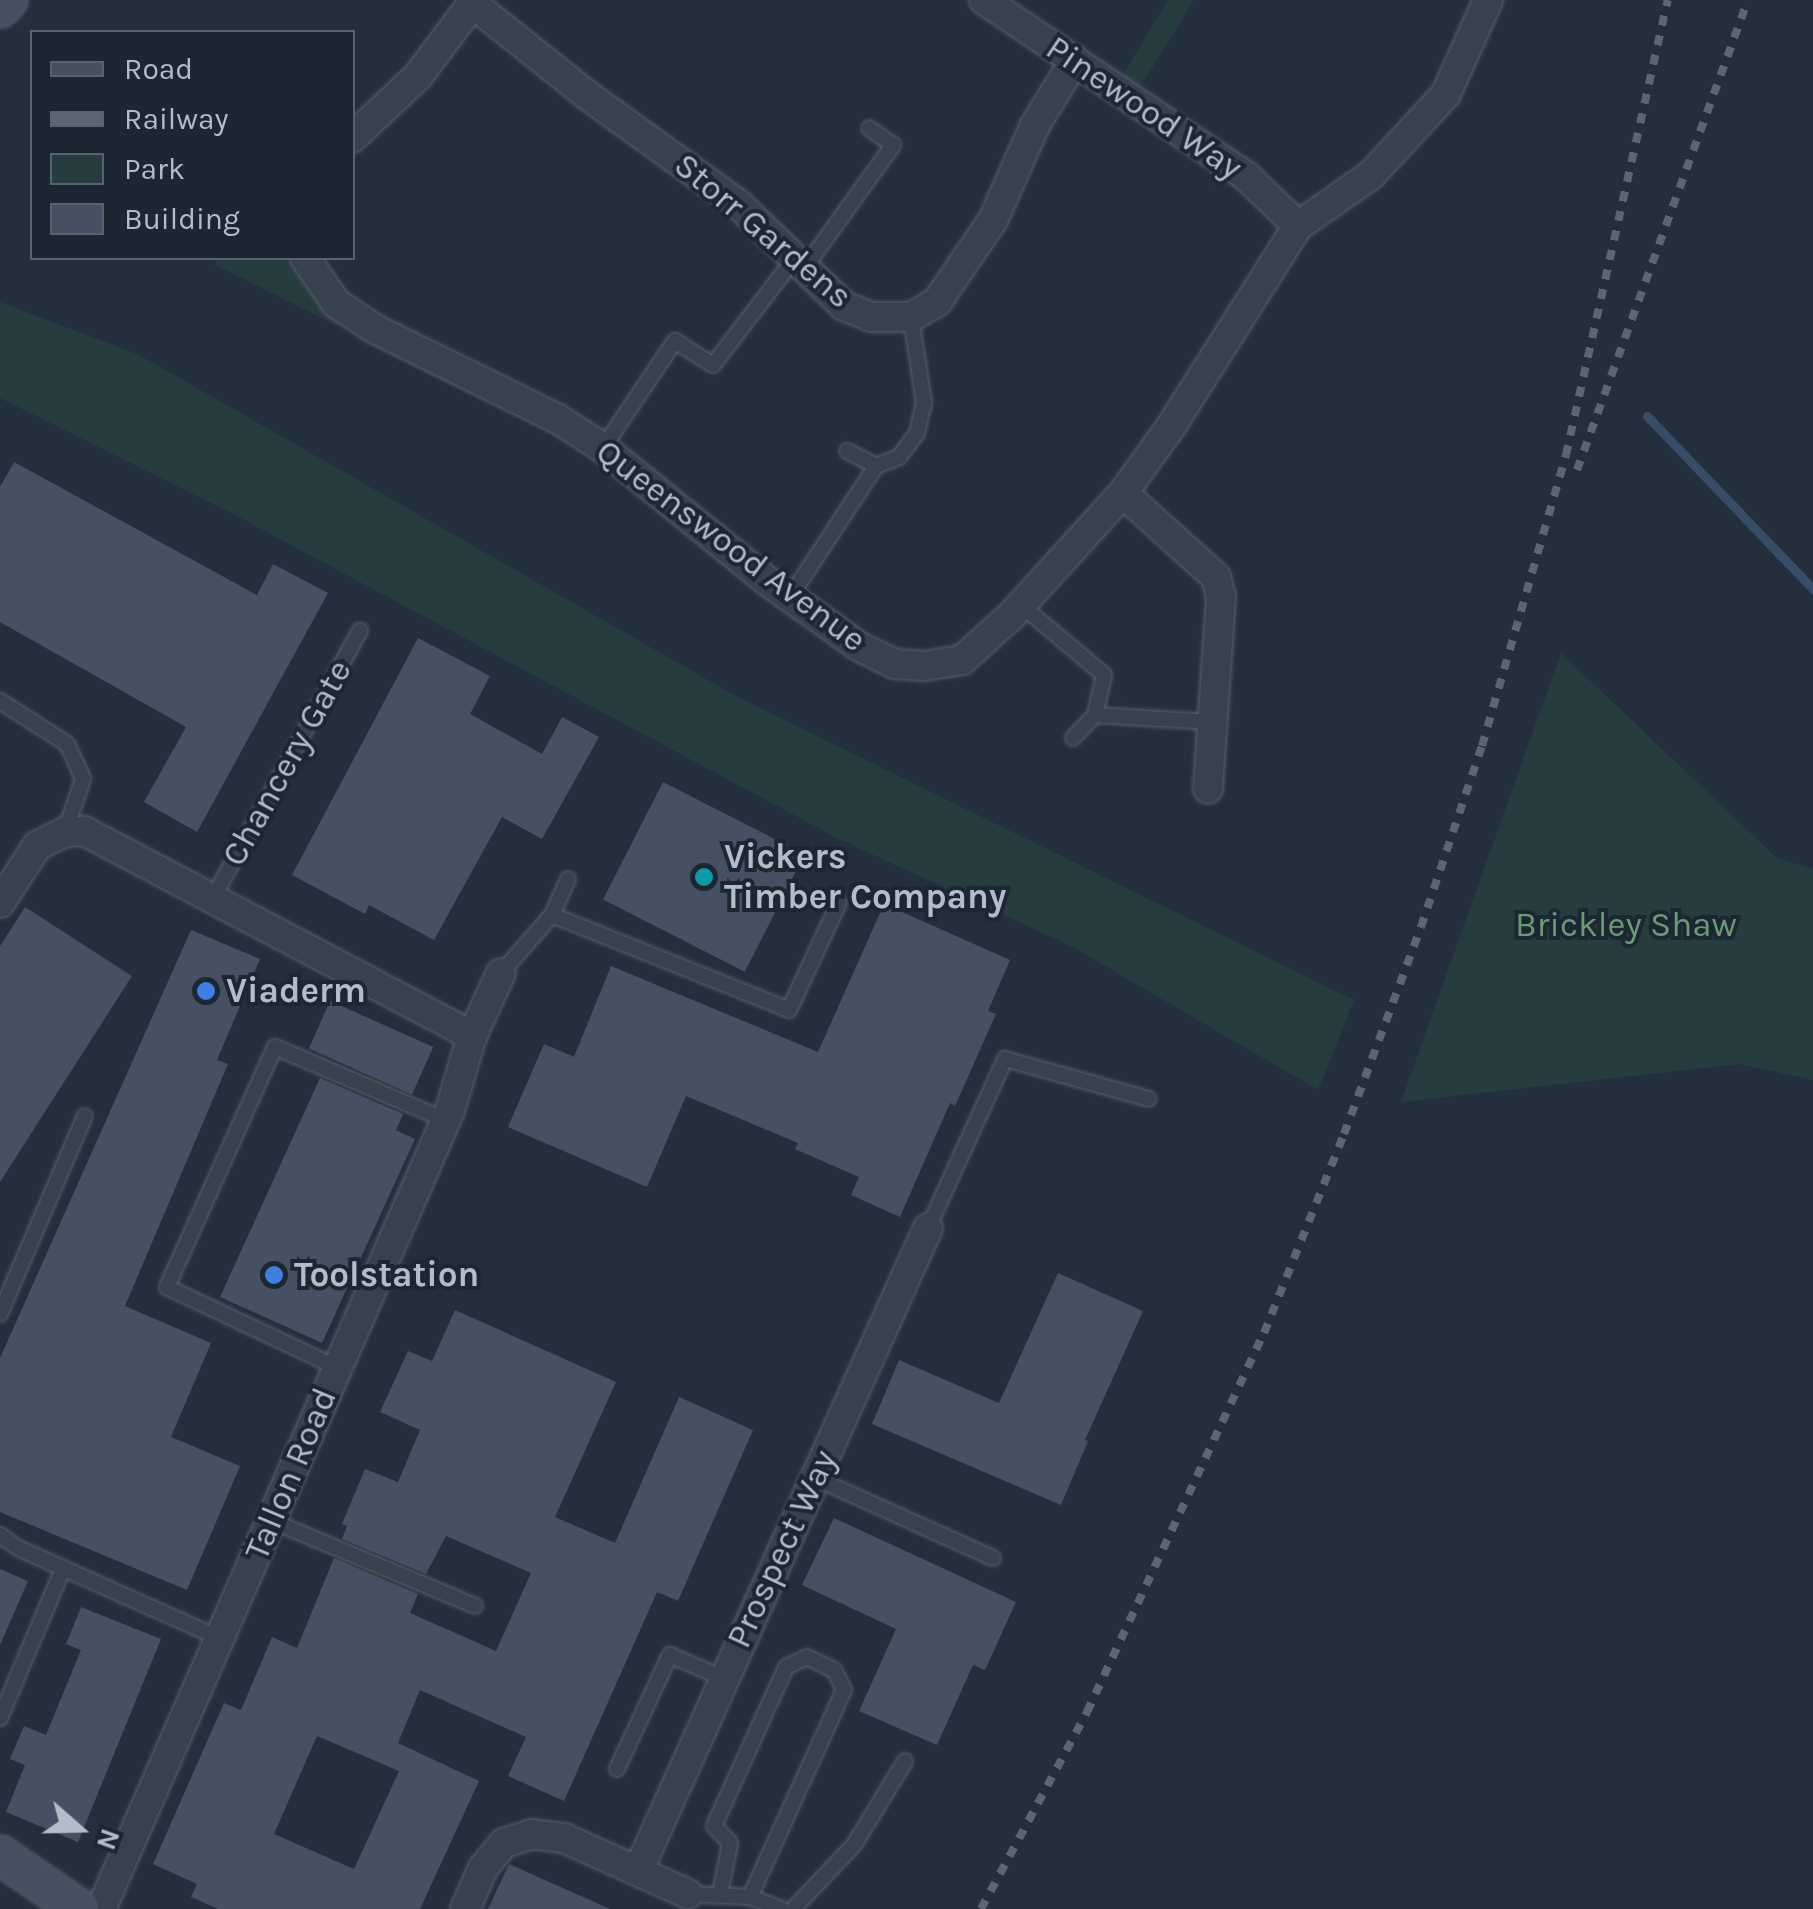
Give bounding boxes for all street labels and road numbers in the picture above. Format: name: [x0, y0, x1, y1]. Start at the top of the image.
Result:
street label: Pinewood Way: [1038, 27, 1250, 189]
street label: Storr Gardens: [665, 144, 861, 318]
street label: Queenswood Avenue: [588, 431, 874, 661]
street label: Chancery Gate: [213, 653, 361, 873]
street label: Tallon Road: [236, 1382, 346, 1566]
street label: Prospect Way: [718, 1443, 846, 1655]

